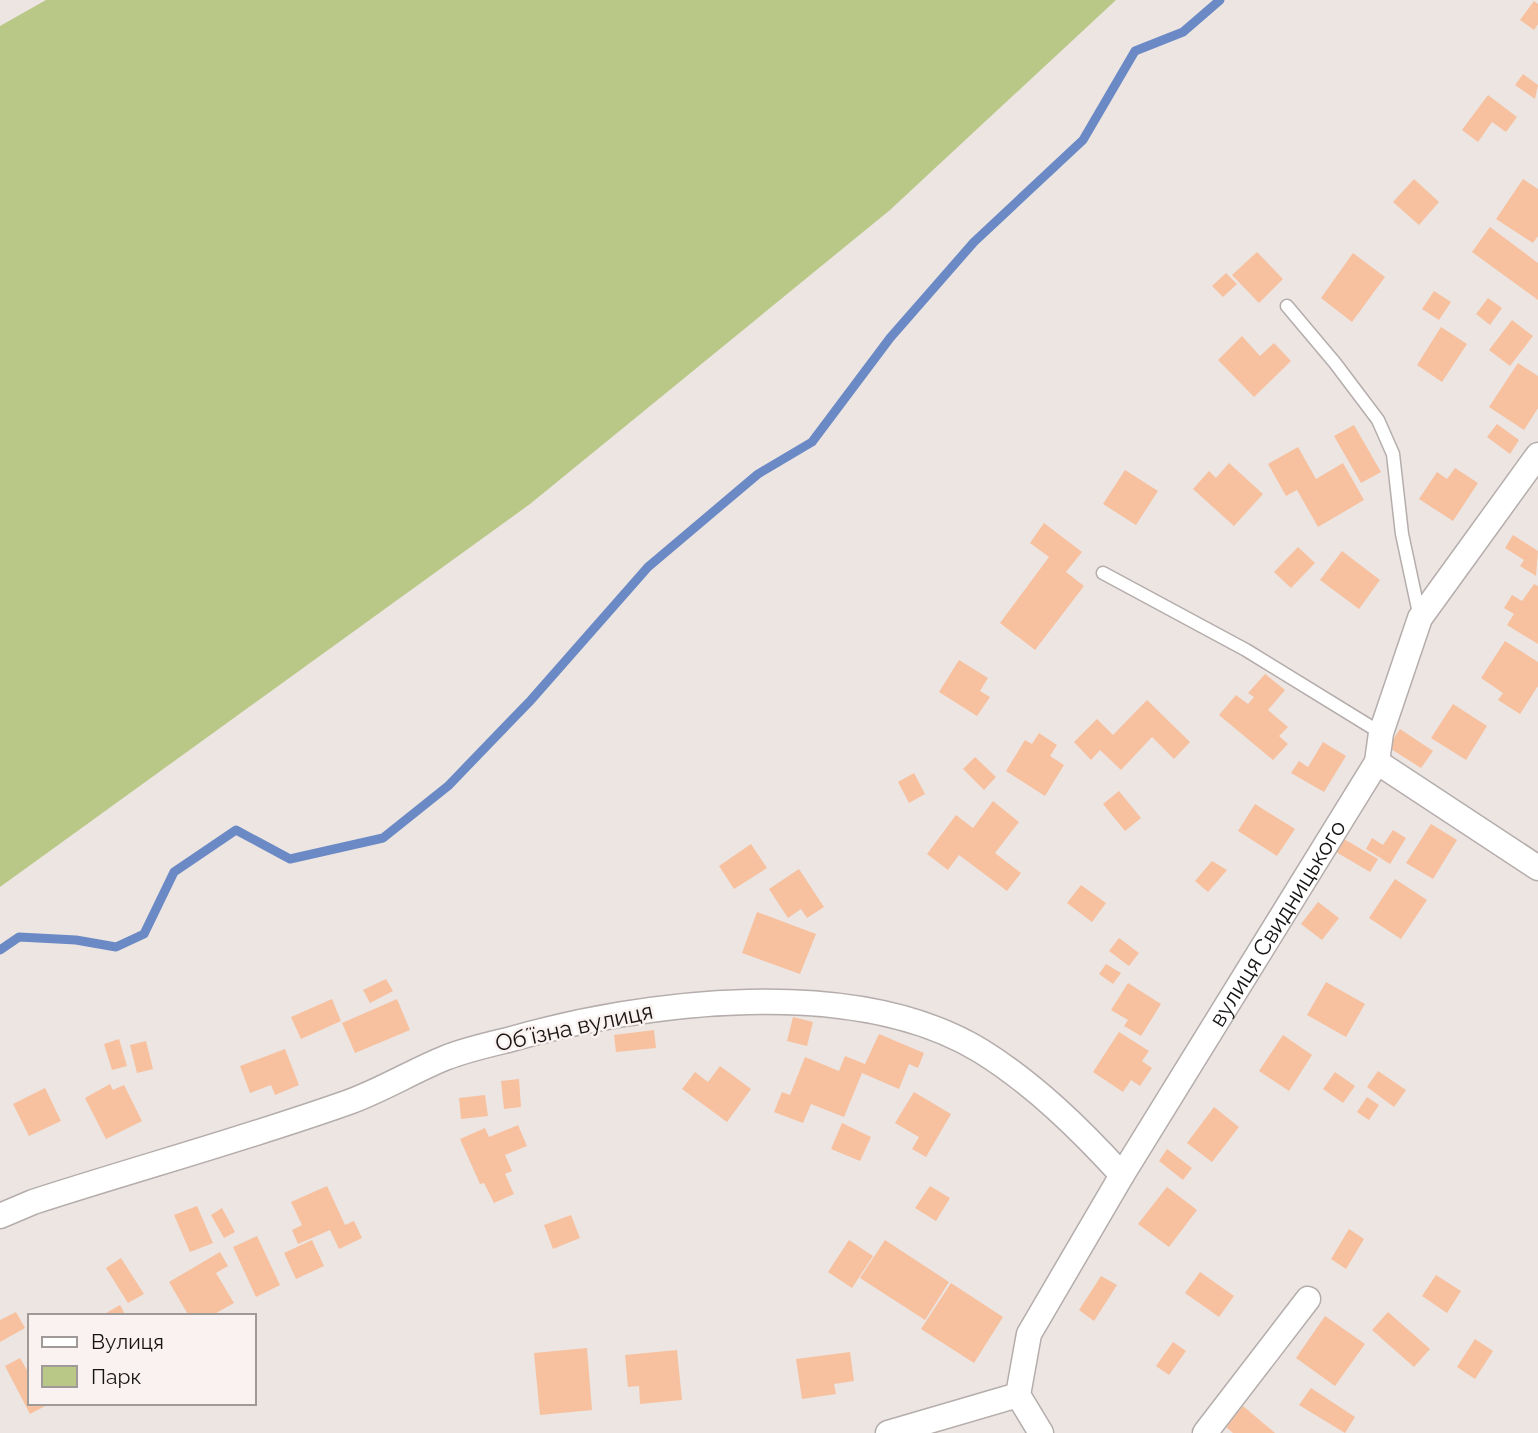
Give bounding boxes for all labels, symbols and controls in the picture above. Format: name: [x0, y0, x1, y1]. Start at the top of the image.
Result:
street label: вулиця Свидницького: [1203, 815, 1351, 1031]
street label: Обʼїзна вулиця: [493, 997, 655, 1056]
legend: [28, 1314, 256, 1405]
text: Вулиця: [91, 1329, 164, 1354]
text: Парк: [91, 1364, 141, 1389]

